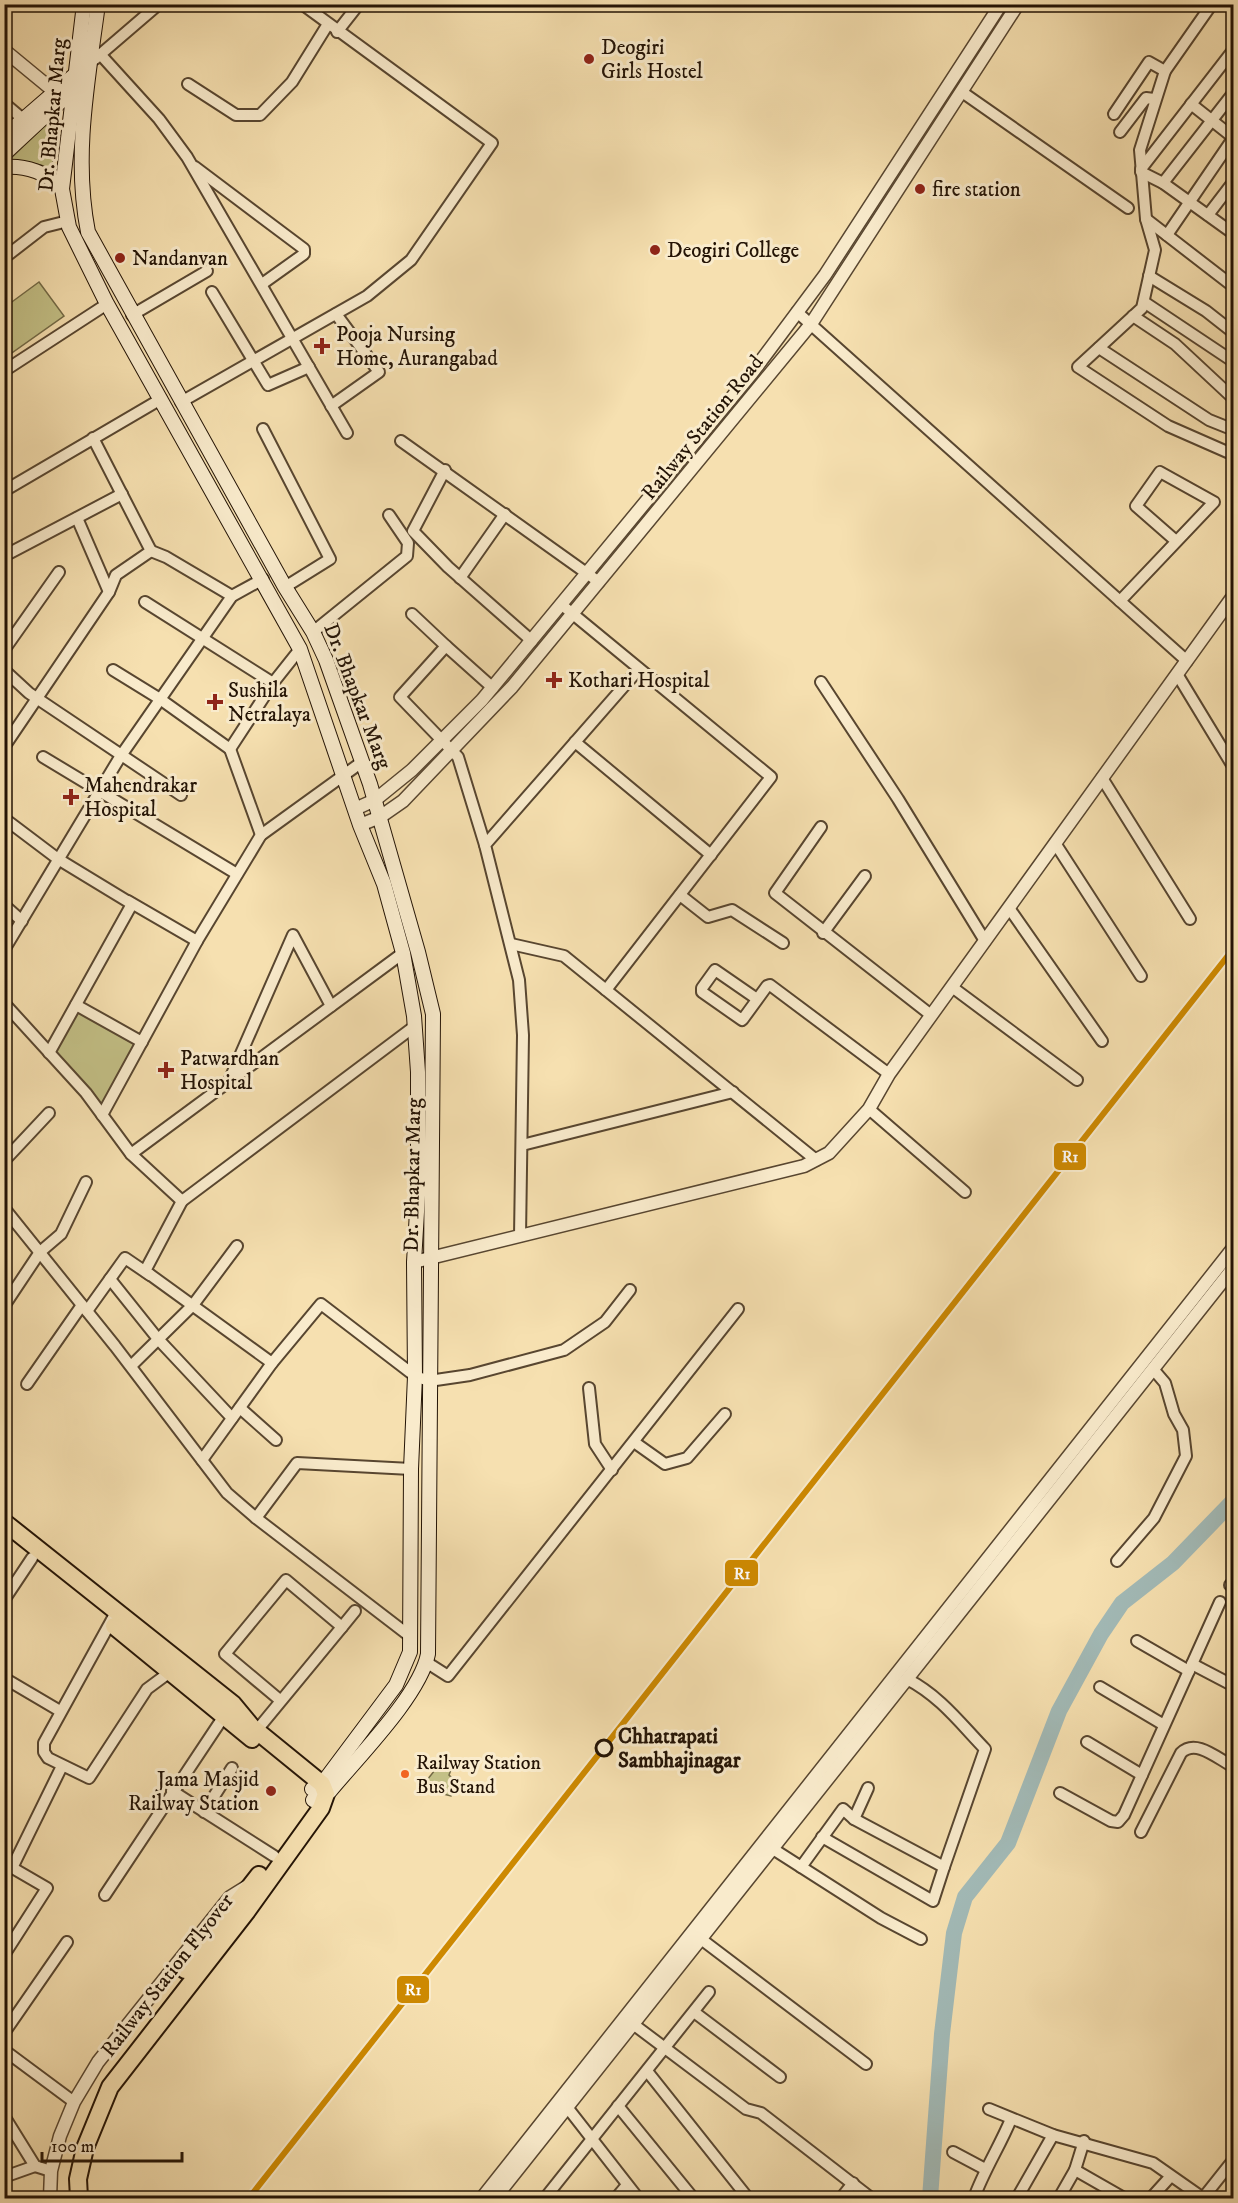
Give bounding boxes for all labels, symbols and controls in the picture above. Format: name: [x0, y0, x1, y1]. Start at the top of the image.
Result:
place label: Deogiri Girls Hostel: [601, 35, 704, 85]
street label: Dr. Bhapkar Marg: [33, 36, 73, 193]
marker: Deogiri Girls Hostel: [582, 52, 596, 66]
place label: fire station: [932, 177, 1021, 203]
marker: fire station: [913, 182, 927, 196]
place label: Deogiri College: [667, 238, 799, 264]
marker: Deogiri College: [648, 243, 662, 257]
place label: Nandanvan: [132, 246, 228, 272]
marker: Nandanvan: [113, 251, 127, 265]
place label: Pooja Nursing Home, Aurangabad: [336, 322, 498, 372]
marker: Pooja Nursing Home, Aurangabad: [313, 337, 331, 355]
street label: Railway Station Road: [636, 349, 770, 505]
street label: Dr. Bhapkar Marg: [317, 620, 397, 774]
place label: Kothari Hospital: [568, 668, 710, 694]
marker: Kothari Hospital: [545, 671, 563, 689]
place label: Sushila Netralaya: [228, 678, 311, 728]
marker: Sushila Netralaya: [206, 693, 224, 711]
place label: Mahendrakar Hospital: [84, 773, 197, 823]
marker: Mahendrakar Hospital: [62, 788, 80, 806]
place label: Patwardhan Hospital: [180, 1046, 279, 1096]
marker: Patwardhan Hospital: [157, 1061, 175, 1079]
street label: Dr. Bhapkar Marg: [399, 1097, 427, 1252]
line badge: R1: [1053, 1142, 1087, 1171]
text: R1: [1062, 1147, 1078, 1167]
line badge: R1: [724, 1559, 759, 1587]
text: R1: [734, 1564, 750, 1584]
place label: Chhatrapati Sambhajinagar: [618, 1724, 742, 1775]
marker: Chhatrapati Sambhajinagar: [595, 1739, 613, 1757]
place label: Railway Station Bus Stand: [416, 1751, 541, 1800]
place label: Jama Masjid Railway Station: [128, 1767, 260, 1817]
marker: Railway Station Bus Stand: [399, 1768, 411, 1780]
marker: Jama Masjid Railway Station: [264, 1784, 278, 1798]
street label: Railway Station Flyover: [96, 1889, 240, 2063]
line badge: R1: [396, 1975, 430, 2004]
text: R1: [405, 1980, 421, 2000]
scale bar: [42, 2125, 182, 2163]
text: 100 m: [51, 2136, 94, 2158]

